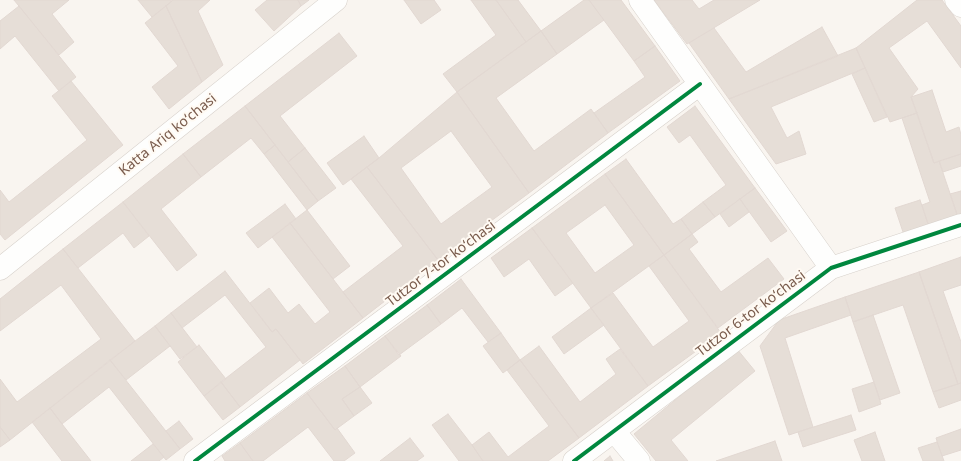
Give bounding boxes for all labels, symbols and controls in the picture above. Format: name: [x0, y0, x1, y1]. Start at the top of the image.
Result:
street label: Katta Ariq koʻchasi: [116, 91, 220, 179]
street label: Tutzor 7-tor koʻchasi: [383, 217, 499, 311]
street label: Tutzor 6-tor koʻchasi: [693, 267, 809, 361]

